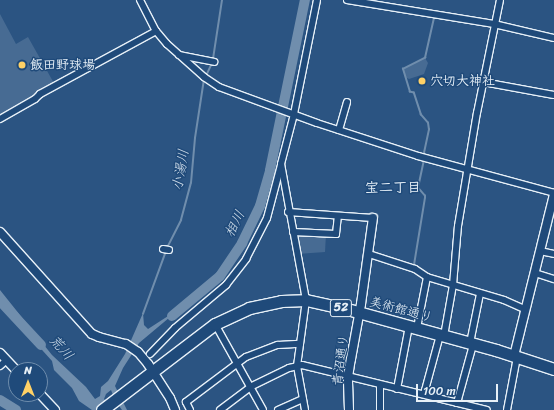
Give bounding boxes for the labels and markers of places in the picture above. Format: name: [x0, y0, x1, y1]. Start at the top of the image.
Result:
place label: 飯田野球場: [30, 57, 95, 73]
marker: 飯田野球場: [17, 60, 27, 70]
place label: 穴切大神社: [430, 73, 495, 89]
marker: 穴切大神社: [417, 76, 427, 86]

